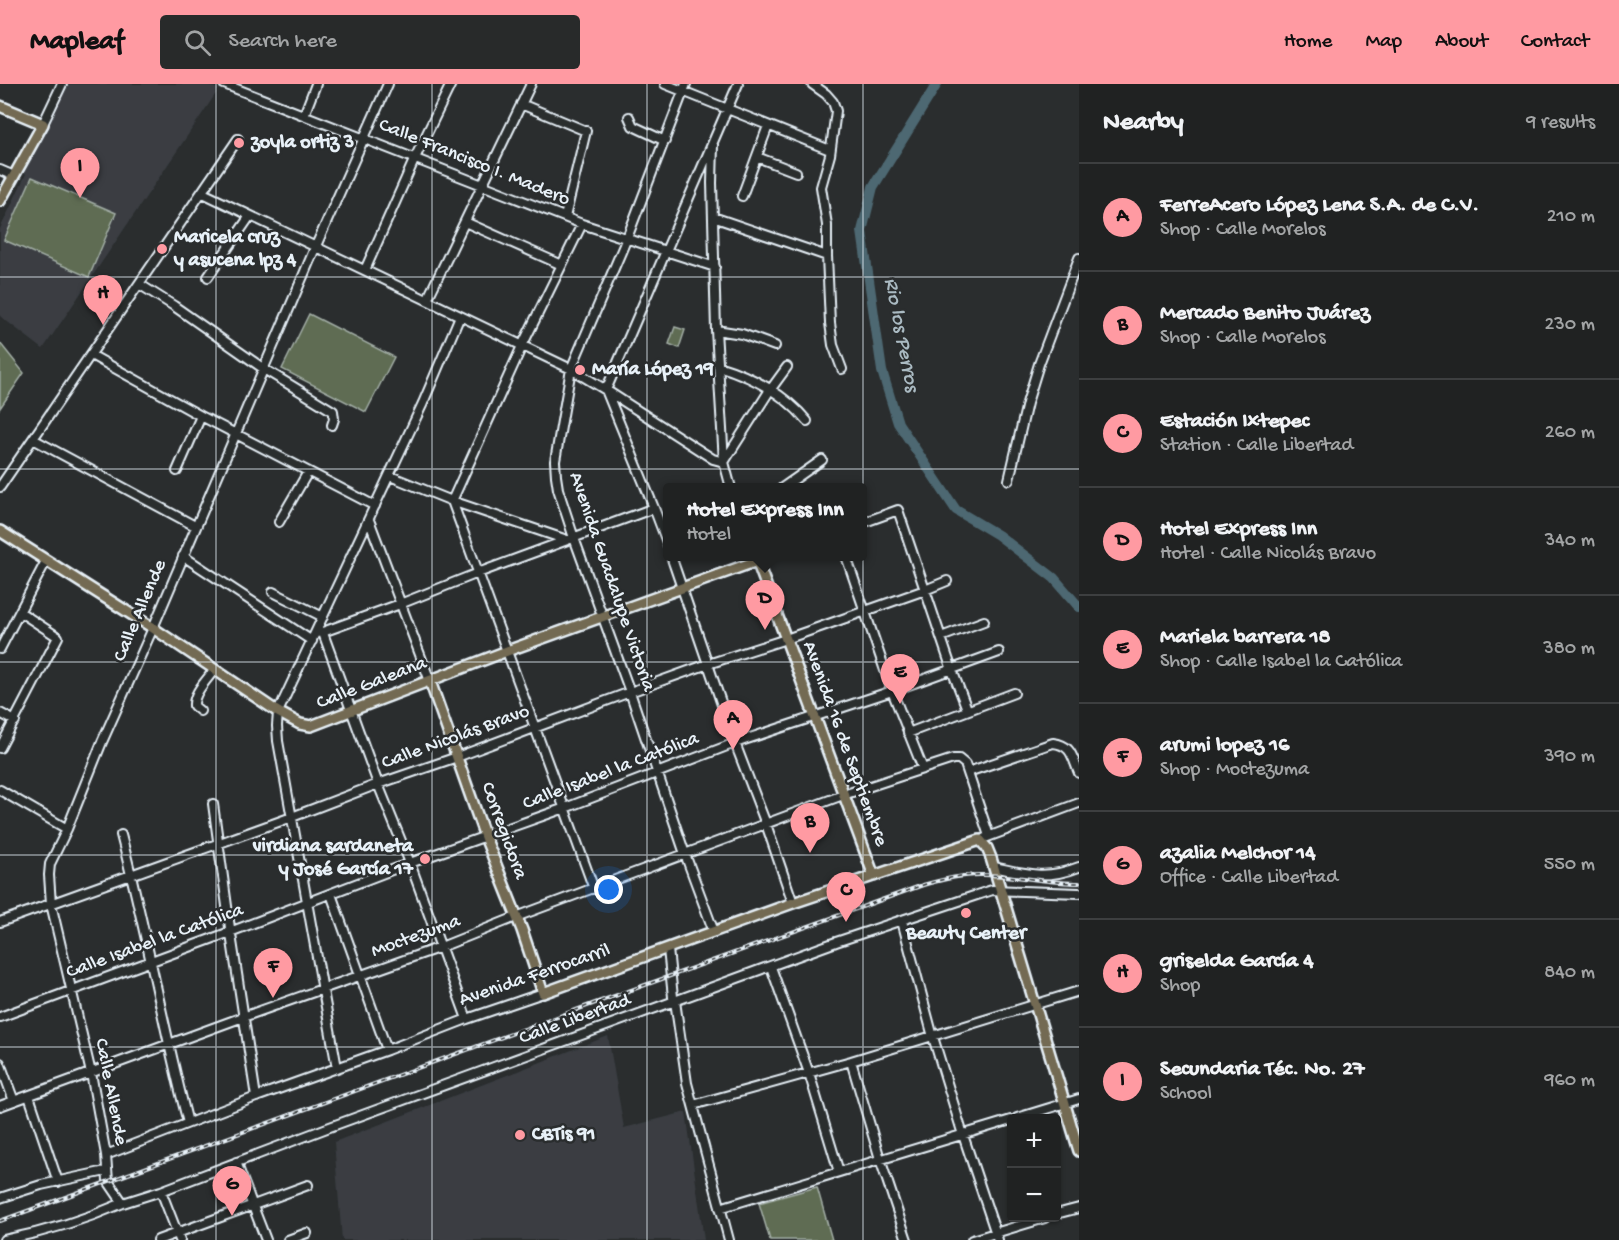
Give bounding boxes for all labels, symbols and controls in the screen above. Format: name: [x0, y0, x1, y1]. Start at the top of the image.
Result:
search box: [160, 15, 580, 69]
text: Mapleaf: [30, 26, 124, 59]
icon: search: [181, 26, 214, 59]
text: Search here: [229, 29, 337, 55]
text: Home: [1284, 30, 1332, 55]
text: Map: [1365, 30, 1402, 55]
text: About: [1435, 30, 1488, 55]
text: Contact: [1521, 30, 1589, 55]
text: Nearby: [1103, 108, 1184, 139]
text: 9 results: [1526, 112, 1595, 135]
street label: Calle Francisco I. Madero: [375, 114, 573, 212]
place label: zoyla ortiz 3: [250, 132, 354, 155]
marker: zoyla ortiz 3: [232, 136, 246, 150]
pin: I: [60, 148, 100, 198]
text: FerreAcero López Lena S.A. de C.V.: [1160, 193, 1479, 219]
text: A: [1117, 206, 1128, 229]
text: 210 m: [1547, 206, 1595, 229]
text: Shop · Calle Morelos: [1160, 219, 1326, 242]
place label: Maricela cruz y asucena lpz 4: [173, 227, 297, 273]
marker: Maricela cruz y asucena lpz 4: [155, 242, 169, 256]
pin: H: [84, 276, 122, 325]
water label: Rio los Perros: [877, 276, 924, 396]
text: Mercado Benito Juárez: [1160, 301, 1370, 327]
text: B: [1117, 314, 1128, 337]
text: 230 m: [1545, 314, 1595, 337]
text: Shop · Calle Morelos: [1160, 327, 1326, 350]
place label: María López 19: [592, 359, 714, 382]
marker: María López 19: [573, 363, 587, 377]
text: Estación Ixtepec: [1160, 409, 1309, 435]
text: C: [1117, 422, 1128, 445]
text: 260 m: [1545, 422, 1595, 445]
text: Station · Calle Libertad: [1160, 435, 1353, 458]
street label: Avenida Guadalupe Victoria: [563, 469, 660, 695]
popup: [663, 483, 867, 561]
text: Hotel Express Inn: [686, 498, 844, 524]
text: Hotel Express Inn: [1160, 517, 1317, 543]
text: Hotel: [686, 524, 731, 547]
text: D: [1116, 530, 1129, 553]
text: 340 m: [1545, 530, 1595, 553]
text: Hotel · Calle Nicolás Bravo: [1160, 543, 1376, 566]
street label: Calle Allende: [109, 556, 173, 665]
pin: D: [746, 580, 784, 630]
text: Mariela barrera 18: [1160, 625, 1331, 651]
street label: Avenida 16 de Septiembre: [796, 638, 892, 850]
text: E: [1116, 638, 1129, 661]
text: 380 m: [1543, 638, 1595, 661]
text: Shop · Calle Isabel la Católica: [1160, 651, 1402, 674]
street label: Calle Galeana: [314, 652, 431, 716]
pin: E: [880, 654, 920, 704]
pin: A: [714, 700, 752, 750]
street label: Calle Nicolás Bravo: [379, 701, 533, 775]
street label: Calle Isabel la Católica: [520, 728, 703, 816]
text: arumi lopez 16: [1160, 733, 1289, 759]
text: F: [1117, 746, 1128, 769]
text: 390 m: [1544, 746, 1595, 769]
text: Shop · Moctezuma: [1160, 759, 1309, 782]
street label: Corregidora: [475, 779, 532, 884]
pin: B: [790, 804, 830, 853]
place label: virdiana sardaneta y José García 17: [252, 836, 415, 882]
text: azalia Melchor 14: [1160, 841, 1316, 867]
marker: virdiana sardaneta y José García 17: [418, 852, 432, 866]
text: G: [1116, 854, 1129, 877]
text: 550 m: [1544, 854, 1595, 877]
text: Office · Calle Libertad: [1160, 867, 1338, 890]
pin: C: [826, 872, 866, 922]
your location: [594, 875, 623, 904]
street label: Calle Isabel la Católica: [63, 899, 247, 985]
marker: Beauty Center: [959, 906, 973, 920]
street label: Moctezuma: [368, 910, 464, 964]
place label: Beauty Center: [905, 923, 1028, 946]
street label: Avenida Ferrocarril: [456, 939, 614, 1013]
pin: F: [254, 948, 292, 998]
text: griselda García 4: [1160, 949, 1314, 975]
text: H: [1117, 962, 1128, 985]
text: 840 m: [1544, 962, 1595, 985]
text: Shop: [1160, 975, 1200, 998]
street label: Calle Libertad: [516, 989, 636, 1051]
street label: Calle Allende: [88, 1037, 132, 1148]
text: Secundaria Téc. No. 27: [1160, 1057, 1364, 1083]
text: I: [1120, 1070, 1125, 1093]
text: 960 m: [1545, 1070, 1595, 1093]
text: School: [1160, 1083, 1212, 1106]
map controls: [1007, 1114, 1061, 1222]
button: +: [1007, 1114, 1061, 1168]
place label: CBTis 91: [531, 1124, 595, 1147]
marker: CBTis 91: [513, 1128, 527, 1142]
pin: G: [212, 1166, 252, 1216]
button: −: [1007, 1168, 1061, 1222]

